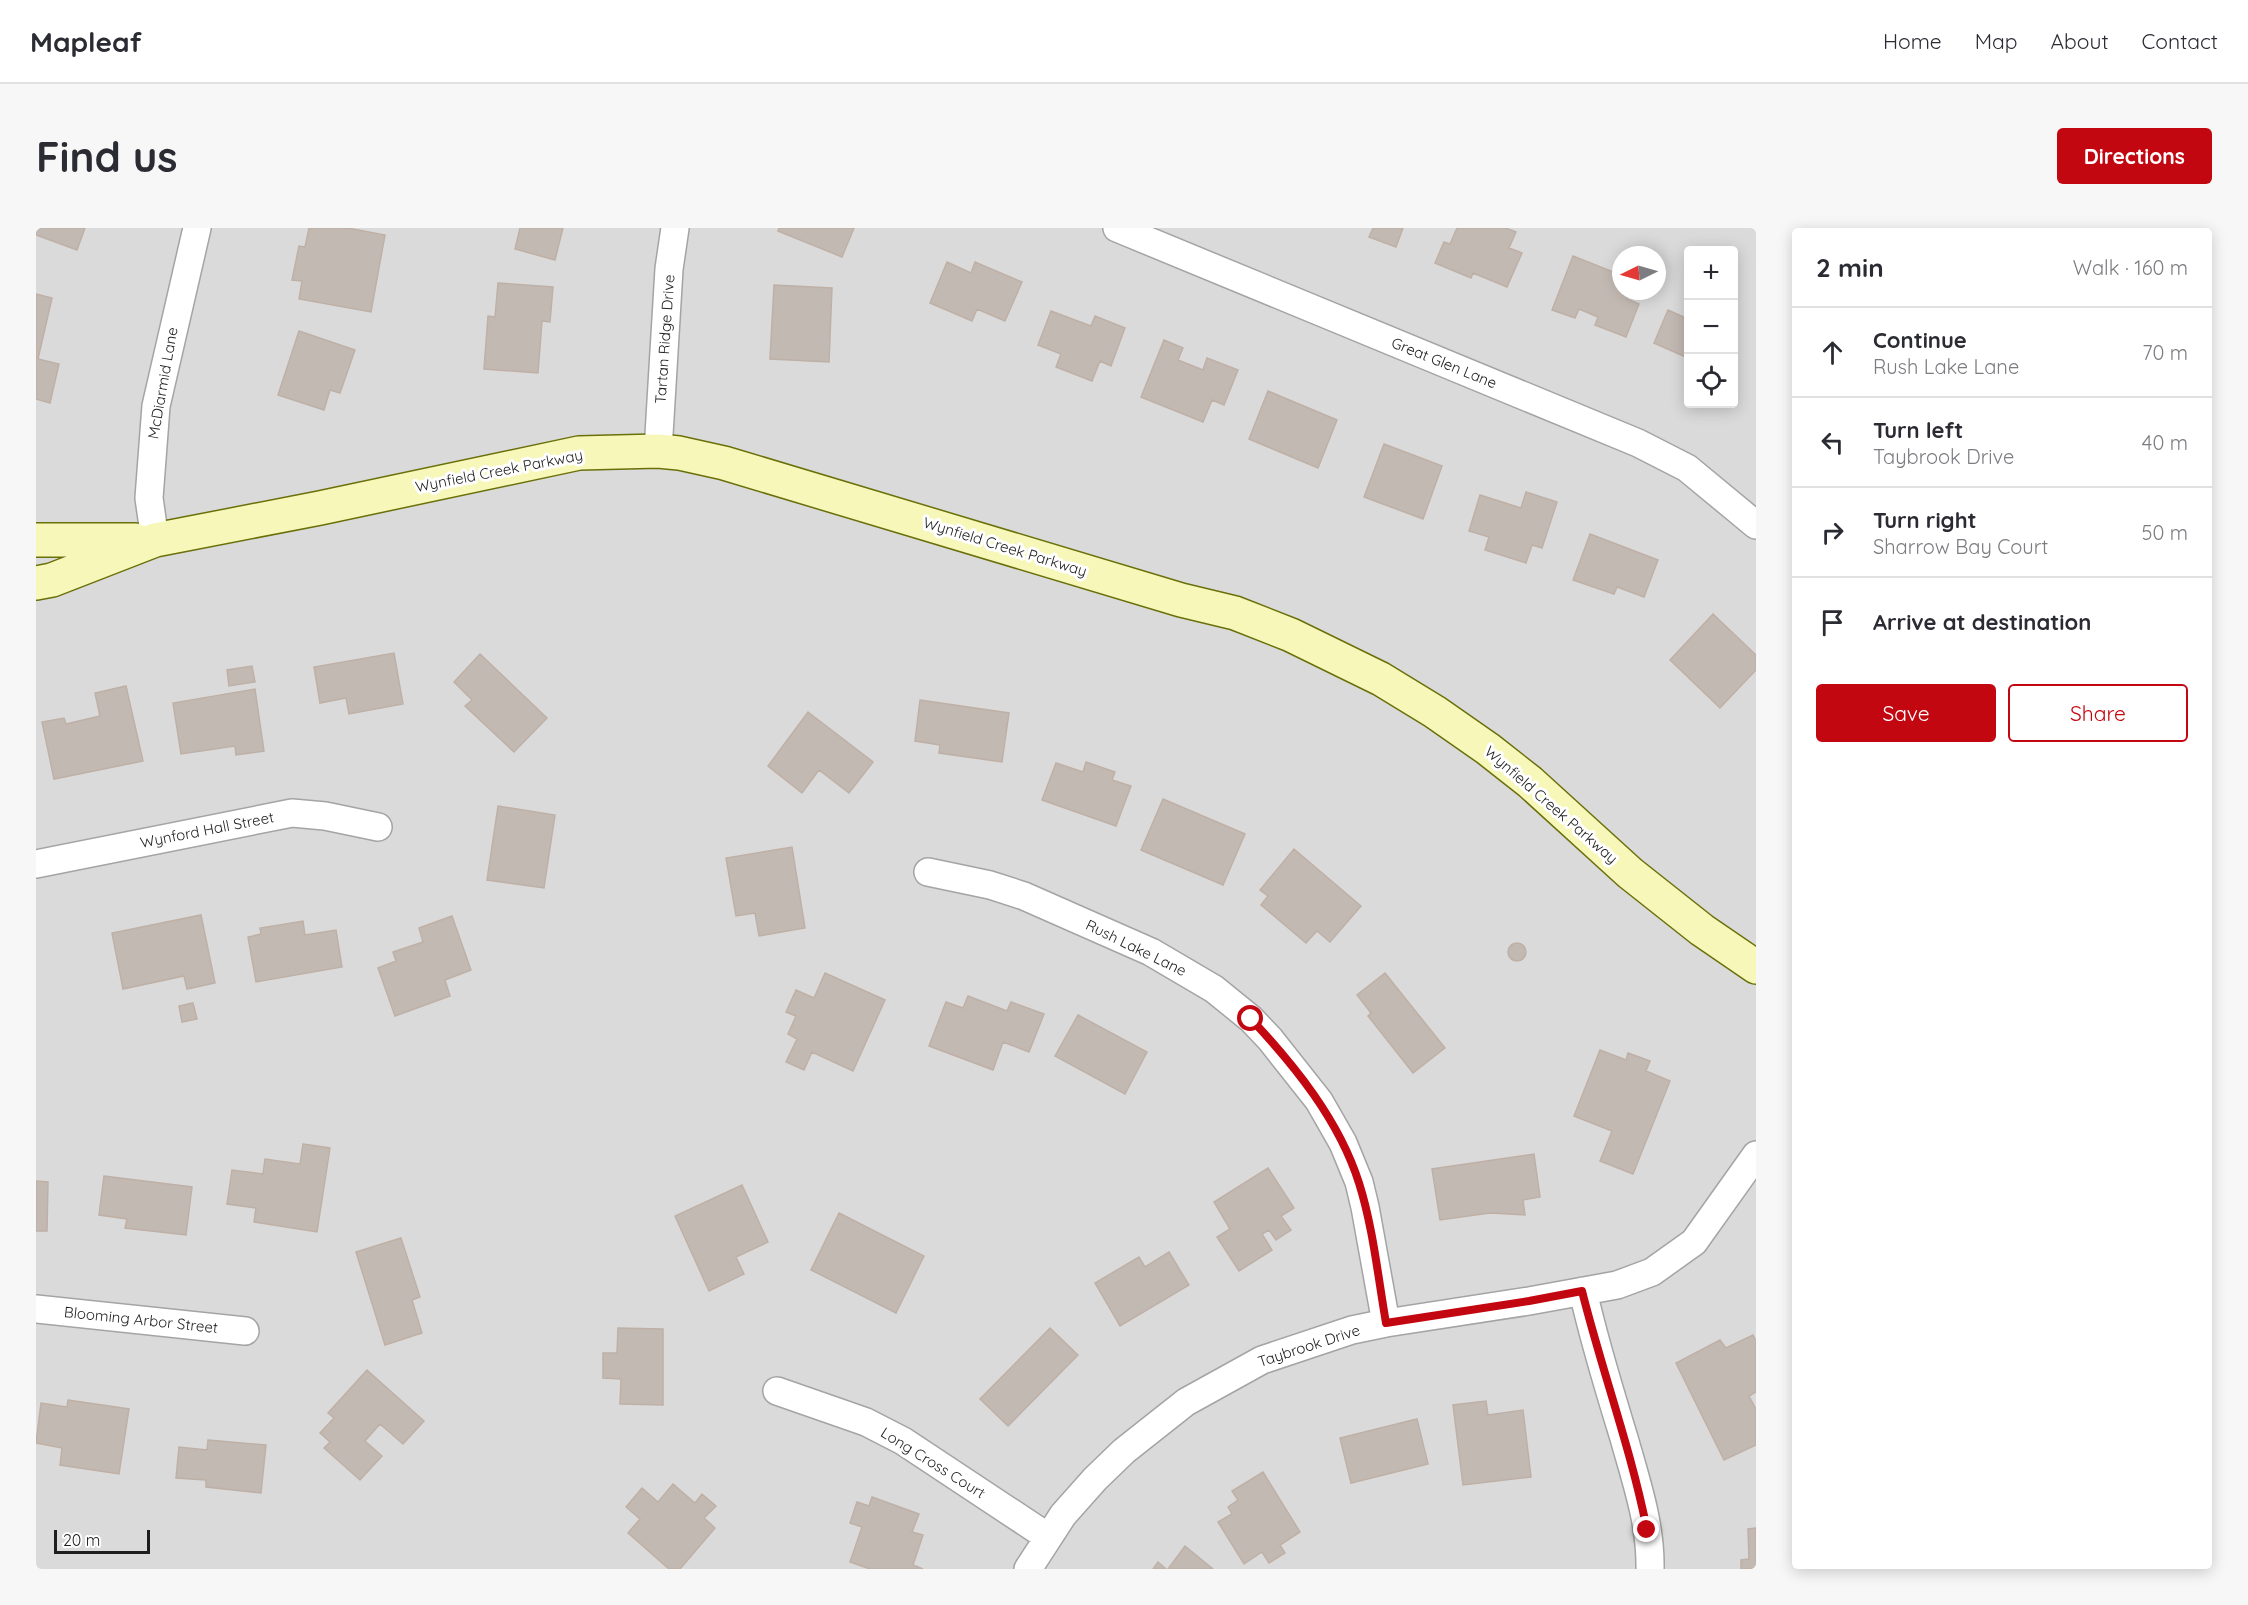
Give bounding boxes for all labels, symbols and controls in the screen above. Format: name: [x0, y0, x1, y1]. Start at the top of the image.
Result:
text: Mapleaf: [30, 24, 142, 59]
text: Home: [1883, 28, 1942, 54]
text: Map: [1975, 28, 2018, 54]
text: About: [2051, 28, 2109, 54]
text: Contact: [2142, 28, 2218, 54]
button: Directions: [2057, 128, 2212, 184]
text: Find us: [36, 130, 178, 183]
north arrow: [1612, 246, 1666, 300]
map controls: [1684, 246, 1738, 408]
button: +: [1684, 246, 1738, 300]
text: 2 min: [1816, 251, 1884, 284]
text: Walk · 160 m: [2073, 255, 2188, 280]
street label: Tartan Ridge Drive: [651, 274, 678, 404]
button: −: [1684, 300, 1738, 354]
street label: McDiarmid Lane: [143, 325, 182, 440]
text: Continue: [1873, 326, 1967, 354]
street label: Great Glen Lane: [1389, 333, 1500, 392]
icon: ahead: [1816, 336, 1849, 369]
text: 70 m: [2142, 340, 2188, 365]
button: locate: [1684, 354, 1738, 408]
text: Rush Lake Lane: [1873, 354, 2019, 379]
text: Turn left: [1873, 416, 1963, 444]
icon: left: [1816, 426, 1849, 459]
text: 40 m: [2142, 430, 2188, 455]
text: Taybrook Drive: [1873, 444, 2014, 469]
street label: Wynfield Creek Parkway: [414, 445, 584, 496]
text: Turn right: [1873, 506, 1977, 534]
street label: Wynfield Creek Parkway: [921, 513, 1089, 580]
icon: right: [1816, 516, 1849, 549]
text: 50 m: [2142, 520, 2188, 545]
text: Sharrow Bay Court: [1873, 534, 2048, 559]
icon: arrive: [1816, 606, 1849, 639]
text: Arrive at destination: [1873, 608, 2091, 636]
button: Save: [1816, 684, 1996, 742]
button: Share: [2008, 684, 2188, 742]
street label: Wynfield Creek Parkway: [1481, 742, 1622, 868]
street label: Wynford Hall Street: [138, 807, 276, 852]
street label: Rush Lake Lane: [1083, 915, 1190, 980]
route start: [1237, 1005, 1263, 1031]
street label: Blooming Arbor Street: [63, 1302, 219, 1337]
street label: Taybrook Drive: [1255, 1320, 1362, 1371]
street label: Long Cross Court: [877, 1423, 989, 1502]
route end: [1633, 1516, 1659, 1542]
scale bar: [54, 1527, 150, 1554]
text: 20 m: [63, 1530, 100, 1550]

